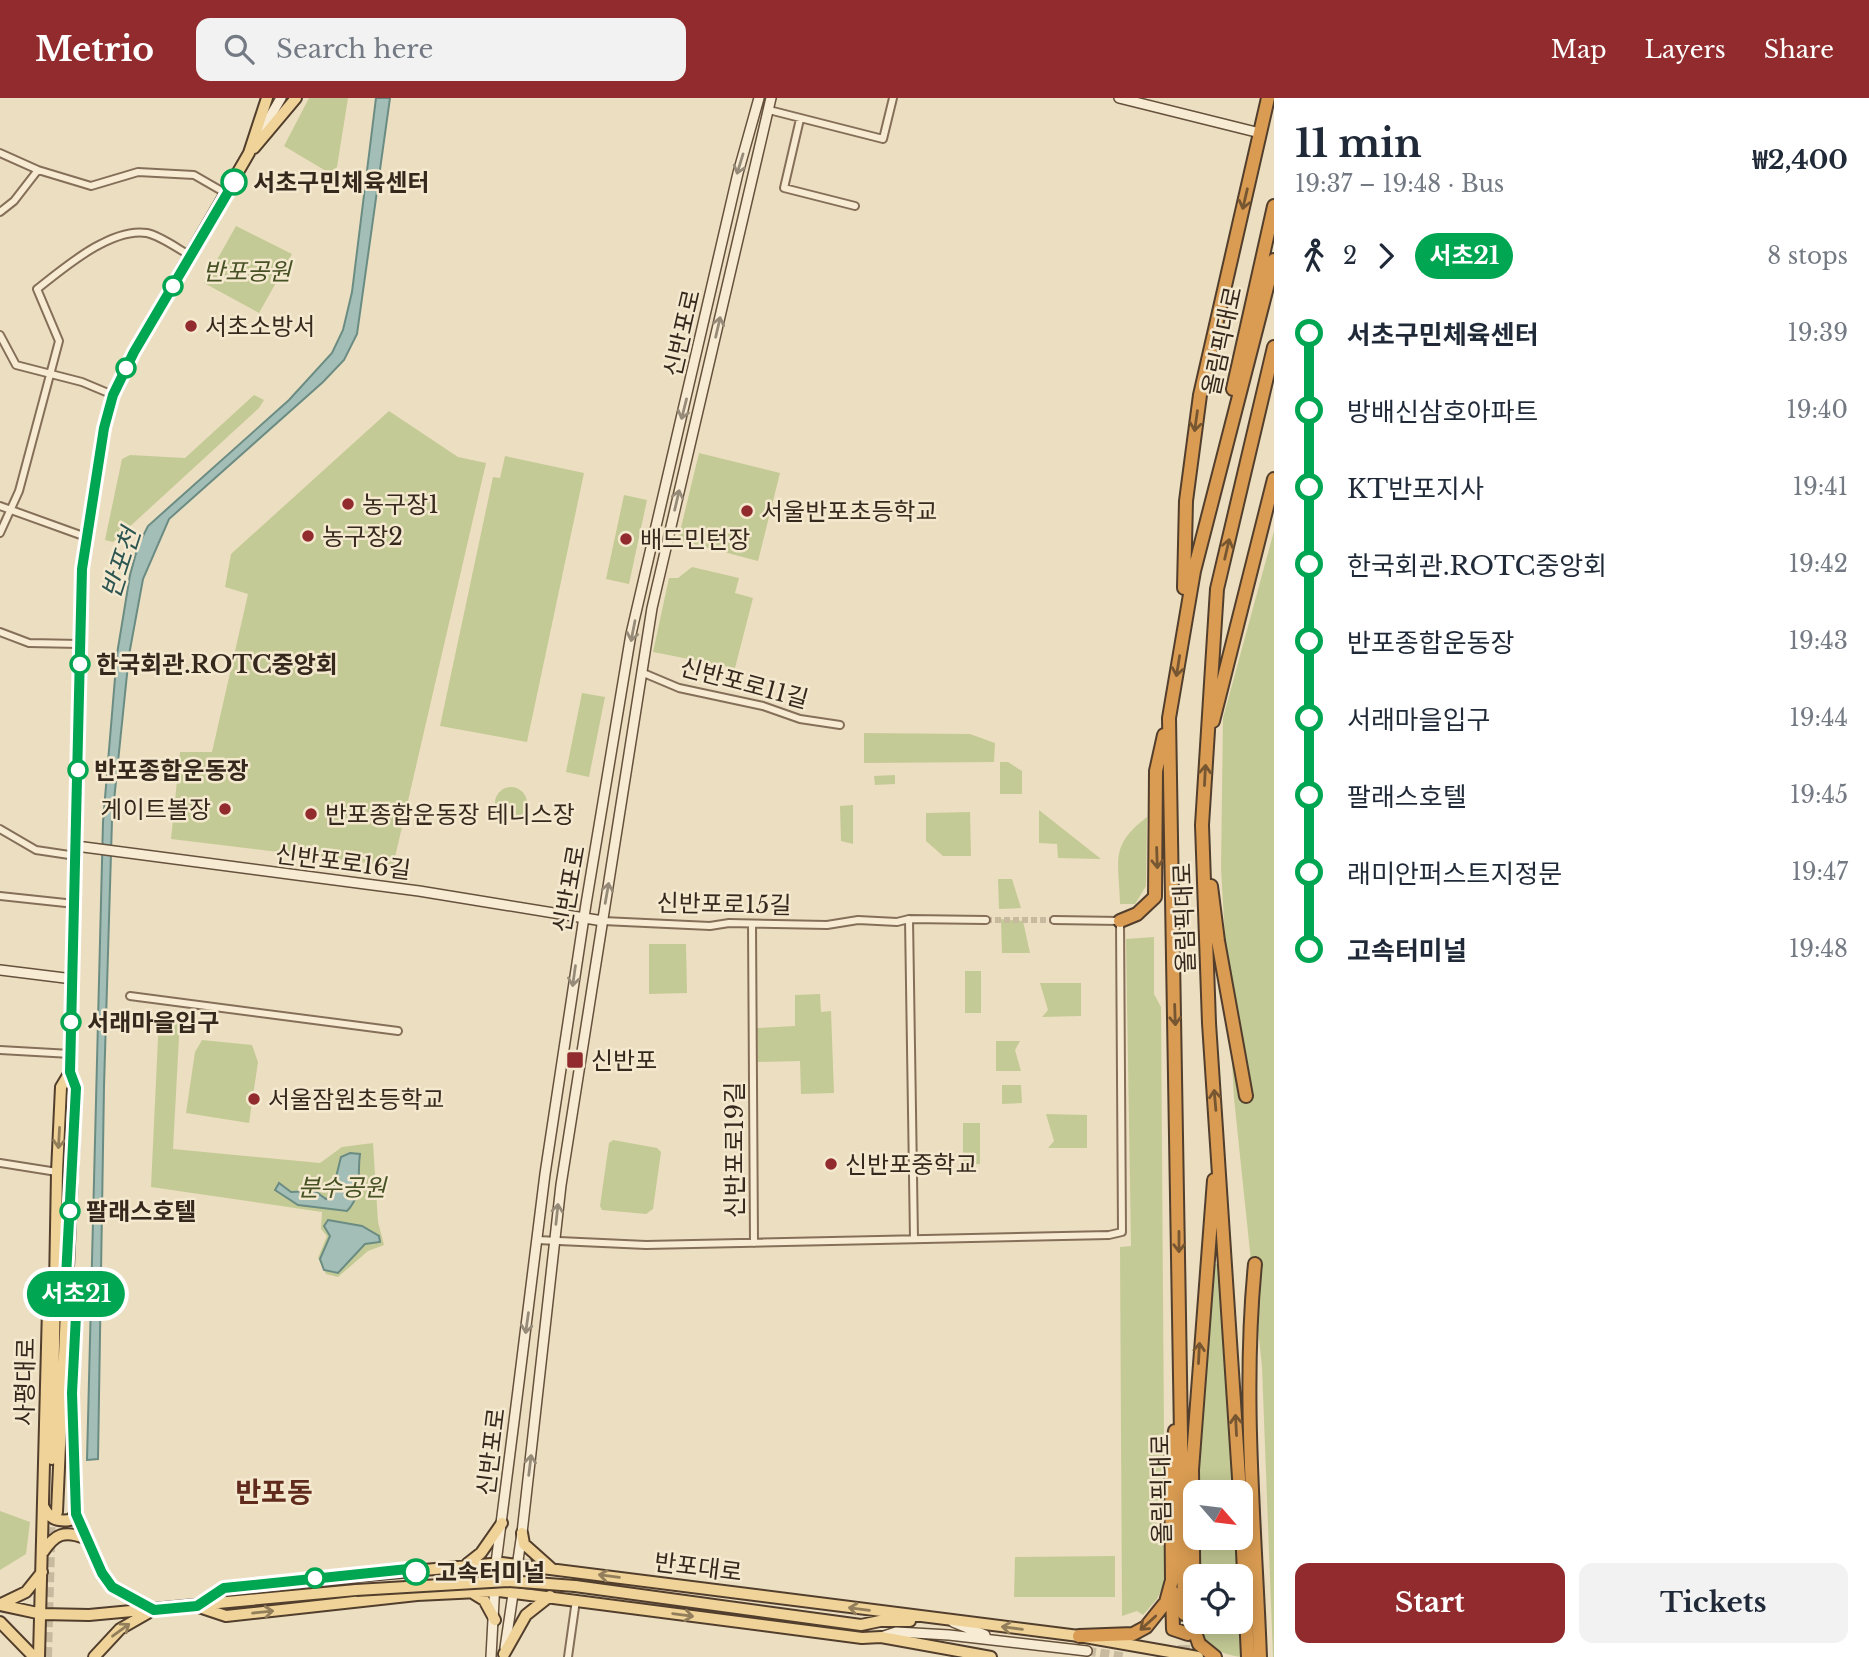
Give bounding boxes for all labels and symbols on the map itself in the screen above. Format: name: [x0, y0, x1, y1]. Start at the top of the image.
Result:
one-way arrow: [733, 152, 746, 174]
place label: 서초구민체육센터: [253, 168, 430, 197]
marker: 서초구민체육센터: [221, 169, 247, 195]
one-way arrow: [1237, 187, 1251, 210]
park label: 반포공원: [203, 257, 293, 286]
unlabelled marker: [163, 276, 183, 296]
street label: 올림픽대로: [1196, 284, 1248, 398]
street label: 신반포로: [658, 287, 706, 379]
place label: 서초소방서: [205, 312, 315, 341]
one-way arrow: [711, 316, 725, 339]
marker: 서초소방서: [183, 318, 199, 334]
unlabelled marker: [116, 358, 136, 378]
one-way arrow: [676, 397, 690, 420]
one-way arrow: [1190, 409, 1203, 432]
one-way arrow: [671, 489, 684, 512]
place label: 농구장1: [362, 490, 439, 519]
marker: 농구장1: [340, 496, 356, 512]
place label: 서울반포초등학교: [761, 497, 938, 526]
marker: 서울반포초등학교: [739, 503, 755, 519]
water label: 반포천: [95, 521, 148, 602]
place label: 농구장2: [322, 522, 403, 551]
place label: 배드민턴장: [640, 525, 750, 554]
marker: 농구장2: [300, 528, 316, 544]
marker: 배드민턴장: [618, 531, 634, 547]
one-way arrow: [1220, 538, 1234, 561]
one-way arrow: [625, 619, 639, 642]
place label: 한국회관.ROTC중앙회: [96, 650, 338, 679]
street label: 신반포로11길: [677, 652, 811, 714]
marker: 한국회관.ROTC중앙회: [70, 654, 90, 674]
one-way arrow: [1171, 654, 1184, 677]
place label: 반포종합운동장: [94, 756, 249, 785]
marker: 반포종합운동장: [68, 760, 88, 780]
one-way arrow: [1198, 764, 1211, 787]
place label: 게이트볼장: [101, 795, 211, 824]
place label: 반포종합운동장 테니스장: [325, 800, 575, 829]
marker: 게이트볼장: [217, 801, 233, 817]
marker: 반포종합운동장 테니스장: [303, 806, 319, 822]
street label: 신반포로16길: [273, 839, 413, 885]
street label: 신반포로: [547, 843, 591, 935]
one-way arrow: [1150, 846, 1163, 869]
street label: 올림픽대로: [1168, 862, 1200, 974]
one-way arrow: [601, 882, 614, 905]
street label: 신반포로15길: [656, 888, 792, 920]
one-way arrow: [568, 964, 581, 987]
one-way arrow: [1168, 1003, 1182, 1026]
place label: 서래마을입구: [87, 1008, 219, 1037]
marker: 서래마을입구: [61, 1012, 81, 1032]
place label: 신반포: [591, 1046, 657, 1075]
marker: 신반포: [565, 1050, 585, 1070]
street label: 신반포로19길: [720, 1082, 749, 1218]
place label: 서울잠원초등학교: [268, 1085, 445, 1114]
one-way arrow: [1208, 1089, 1221, 1112]
marker: 서울잠원초등학교: [246, 1091, 262, 1107]
one-way arrow: [52, 1126, 65, 1149]
place label: 신반포중학교: [845, 1150, 977, 1179]
marker: 신반포중학교: [823, 1156, 839, 1172]
park label: 분수공원: [298, 1173, 388, 1202]
place label: 팔래스호텔: [86, 1197, 196, 1226]
marker: 팔래스호텔: [60, 1201, 80, 1221]
one-way arrow: [551, 1204, 564, 1226]
one-way arrow: [1172, 1231, 1186, 1254]
line badge: 서초21: [27, 1271, 125, 1317]
one-way arrow: [520, 1311, 533, 1334]
street label: 사평대로: [10, 1338, 40, 1426]
one-way arrow: [1193, 1341, 1206, 1364]
street label: 신반포로: [471, 1406, 511, 1498]
one-way arrow: [1229, 1414, 1242, 1436]
street label: 올림픽대로: [1146, 1434, 1176, 1544]
one-way arrow: [524, 1454, 537, 1477]
district label: 반포동: [235, 1475, 313, 1510]
north arrow: [1183, 1480, 1253, 1550]
street label: 반포대로: [652, 1547, 744, 1587]
place label: 고속터미널: [435, 1558, 545, 1587]
marker: 고속터미널: [403, 1559, 429, 1585]
unlabelled marker: [305, 1568, 325, 1588]
one-way arrow: [598, 1570, 621, 1583]
one-way arrow: [848, 1602, 870, 1615]
one-way arrow: [251, 1606, 274, 1619]
one-way arrow: [671, 1609, 693, 1622]
one-way arrow: [1139, 1615, 1157, 1631]
one-way arrow: [1001, 1622, 1023, 1635]
one-way arrow: [111, 1623, 130, 1637]

